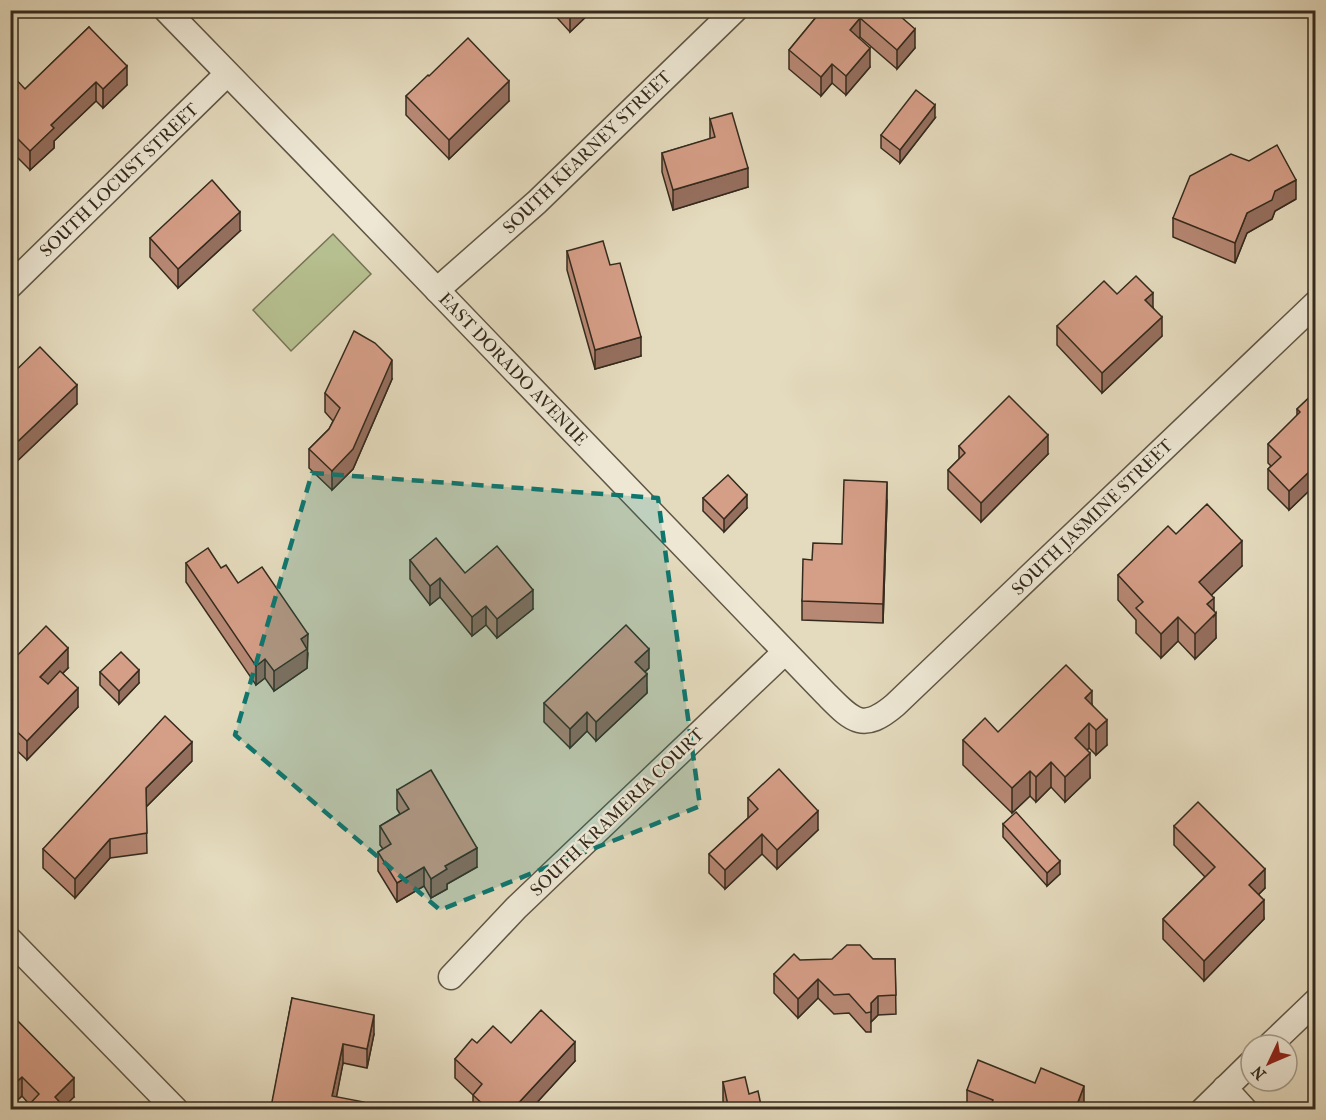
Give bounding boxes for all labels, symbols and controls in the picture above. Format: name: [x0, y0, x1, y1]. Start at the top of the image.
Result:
street label: SOUTH KEARNEY STREET: [499, 66, 676, 238]
street label: SOUTH LOCUST STREET: [36, 98, 204, 262]
street label: EAST DORADO AVENUE: [434, 289, 591, 450]
street label: SOUTH JASMINE STREET: [1008, 434, 1178, 600]
street label: SOUTH KRAMERIA COURT: [526, 723, 709, 901]
north arrow: [1239, 1033, 1299, 1093]
text: N: [1247, 1061, 1270, 1084]

